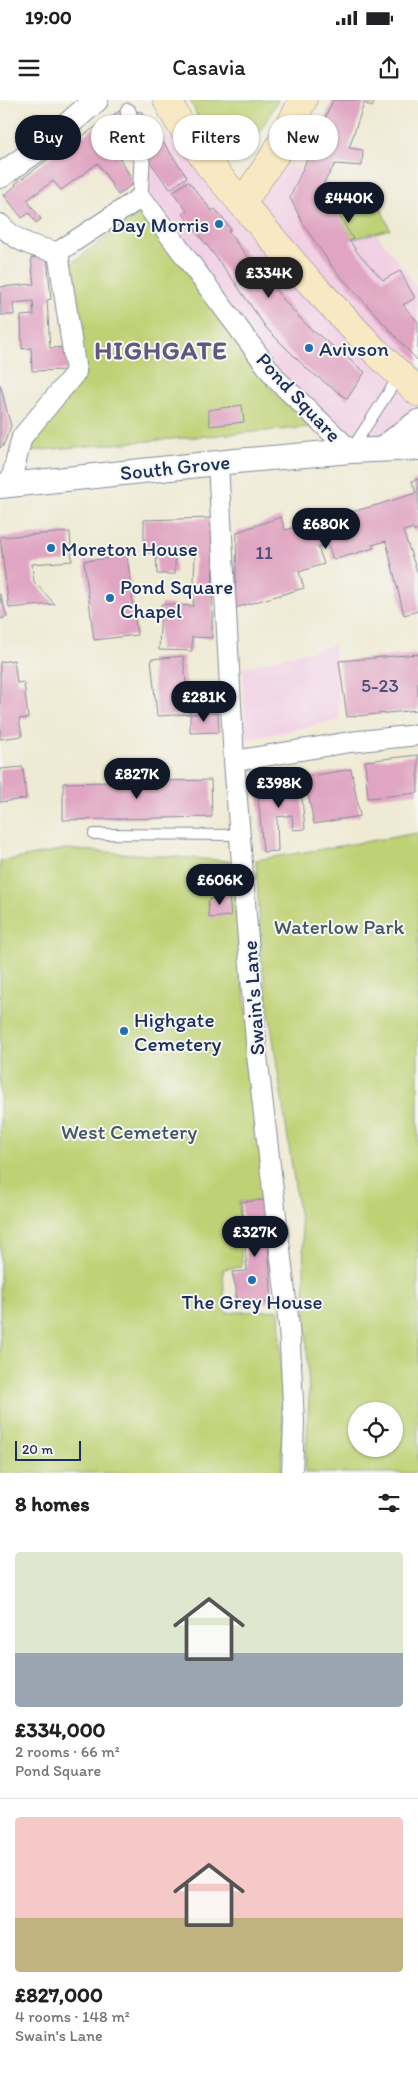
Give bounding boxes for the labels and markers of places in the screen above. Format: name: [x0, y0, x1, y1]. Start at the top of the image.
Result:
pin: £440K: [314, 182, 384, 224]
place label: Day Morris: [111, 212, 209, 237]
marker: Day Morris: [213, 218, 225, 230]
pin: £334K: [234, 256, 304, 299]
place label: Avivson: [319, 336, 389, 361]
marker: Avivson: [303, 342, 315, 354]
pin: £680K: [291, 508, 361, 550]
place label: Moreton House: [61, 536, 198, 561]
marker: Moreton House: [45, 542, 57, 554]
place label: Pond Square Chapel: [120, 574, 233, 623]
marker: Pond Square Chapel: [104, 592, 116, 604]
pin: £281K: [169, 680, 239, 723]
pin: £827K: [102, 758, 172, 800]
pin: £398K: [244, 766, 314, 809]
pin: £606K: [185, 864, 255, 906]
place label: Highgate Cemetery: [134, 1007, 221, 1056]
marker: Highgate Cemetery: [118, 1025, 130, 1037]
pin: £327K: [220, 1216, 290, 1258]
marker: The Grey House: [246, 1274, 258, 1286]
place label: The Grey House: [182, 1289, 323, 1314]

